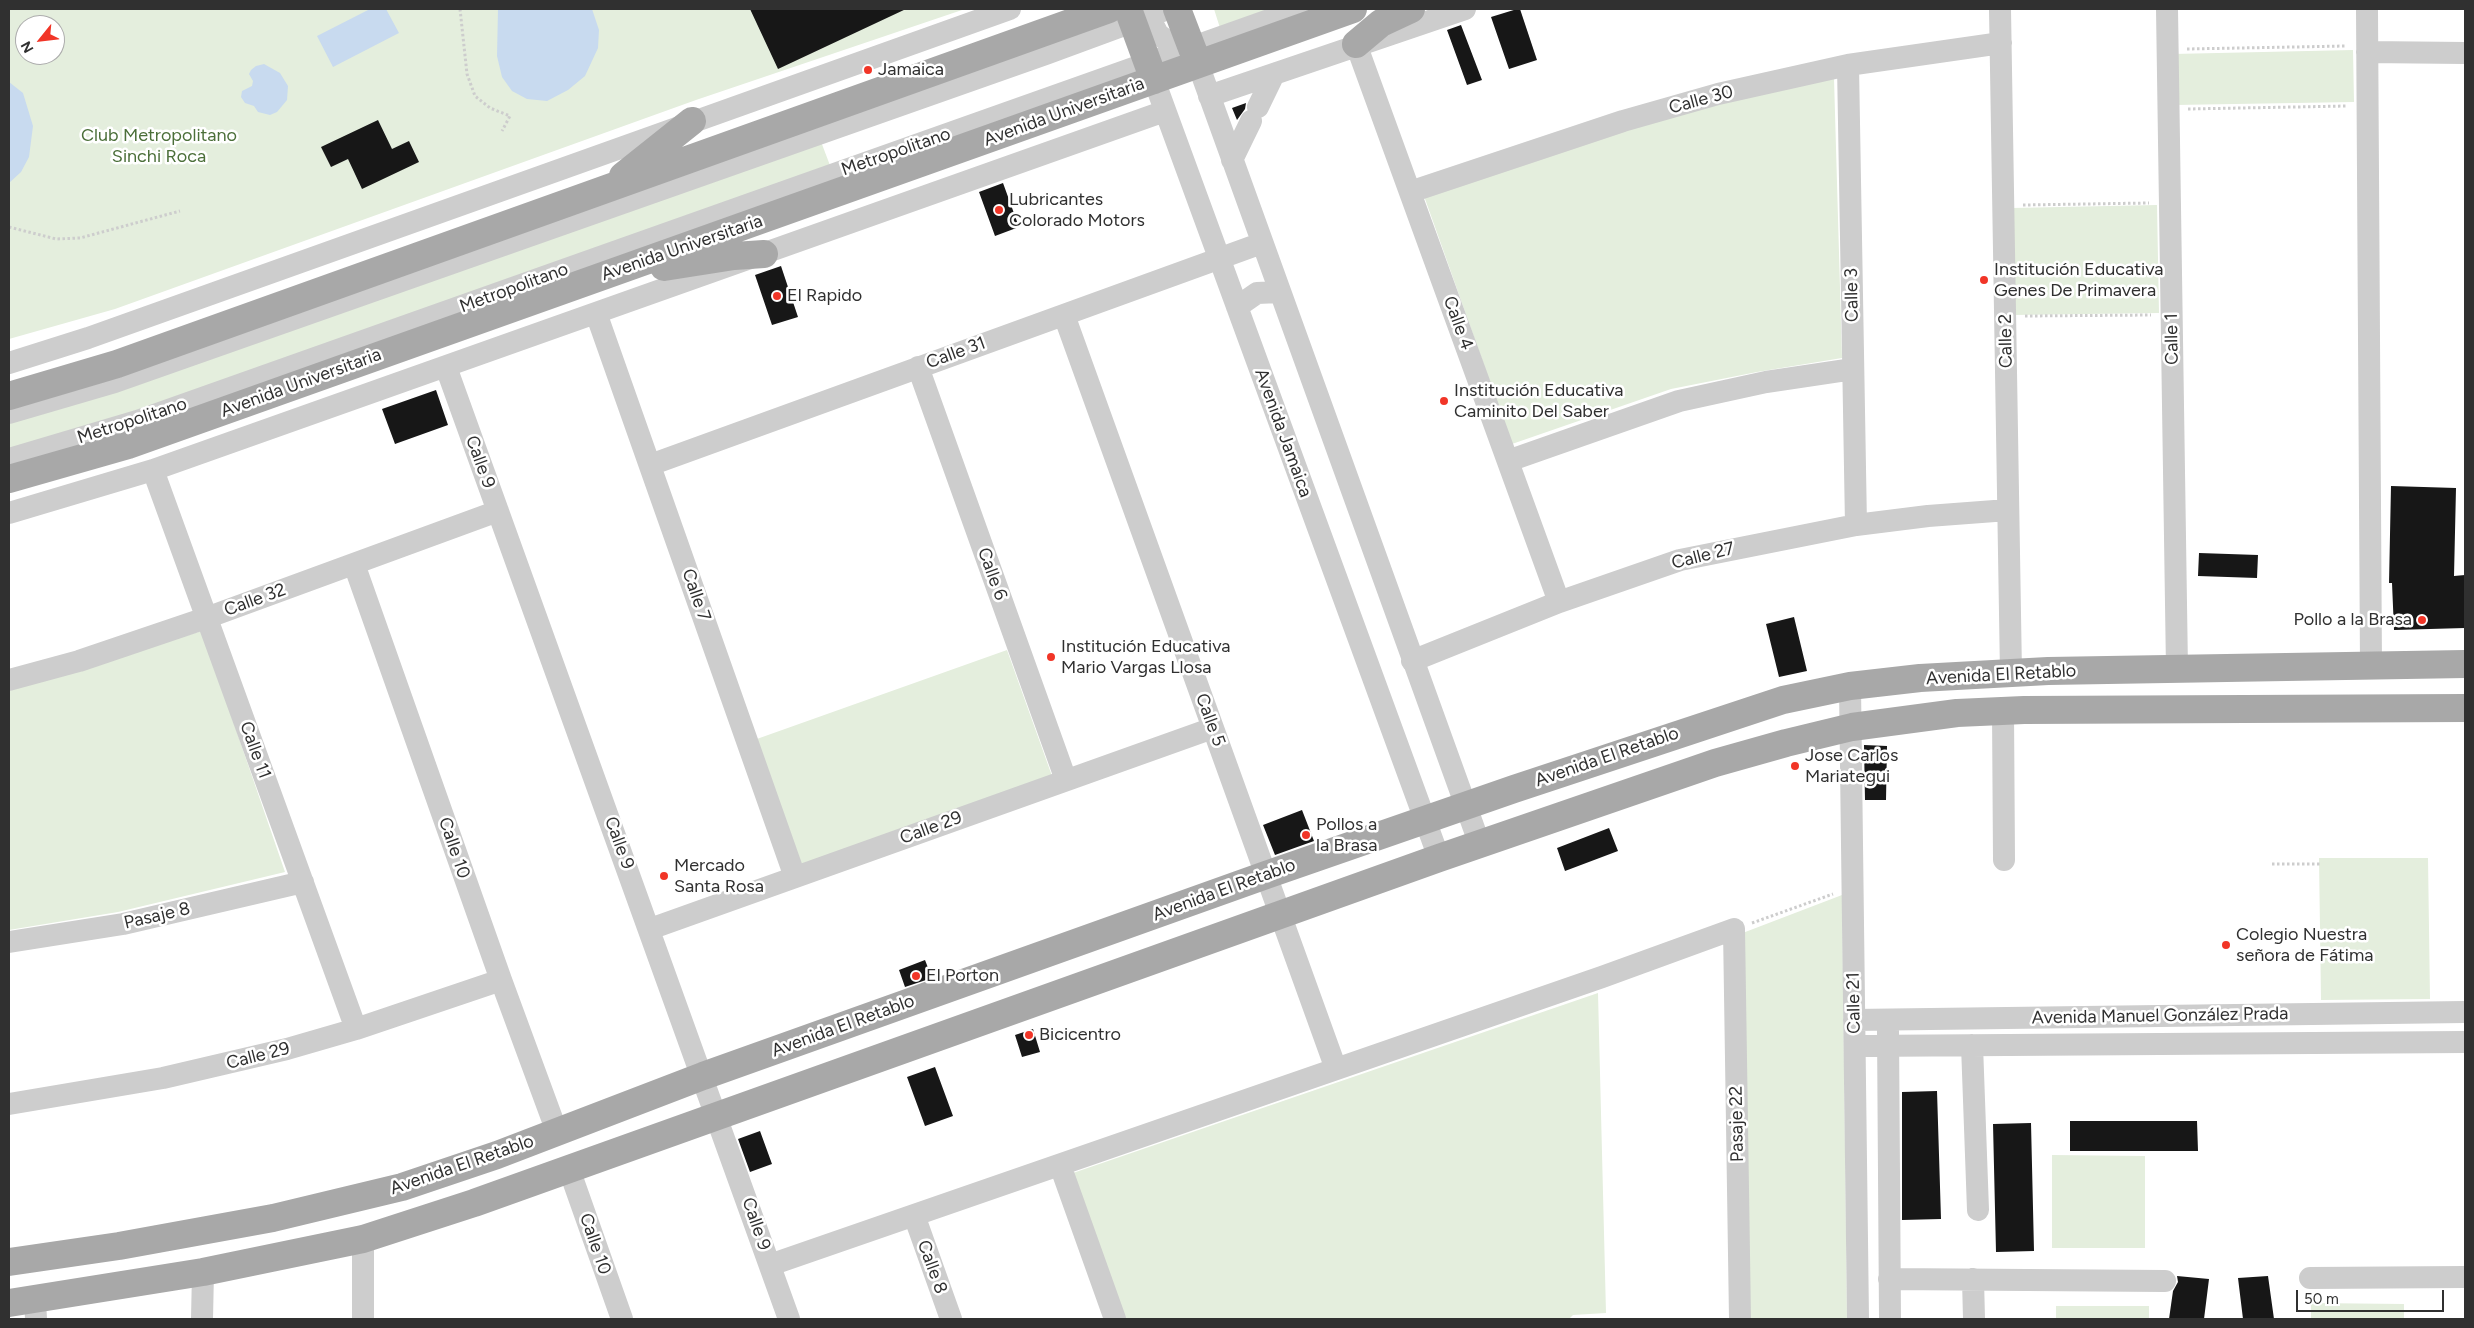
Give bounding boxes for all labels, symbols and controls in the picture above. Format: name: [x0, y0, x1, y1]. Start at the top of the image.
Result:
north arrow: [15, 15, 65, 65]
text: N: [17, 38, 37, 56]
place label: Jamaica: [878, 59, 944, 81]
marker: Jamaica: [862, 64, 874, 76]
street label: Avenida Universitaria: [981, 73, 1147, 151]
street label: Calle 30: [1666, 81, 1736, 119]
street label: Metropolitano: [839, 123, 953, 181]
park label: Club Metropolitano Sinchi Roca: [81, 125, 237, 168]
place label: Lubricantes Colorado Motors: [1009, 189, 1145, 232]
marker: Lubricantes Colorado Motors: [993, 204, 1005, 216]
street label: Avenida Universitaria: [598, 210, 766, 286]
street label: Metropolitano: [457, 258, 571, 318]
place label: Institución Educativa Genes De Primavera: [1994, 259, 2163, 302]
street label: Calle 3: [1841, 268, 1863, 322]
marker: Institución Educativa Genes De Primavera: [1978, 274, 1990, 286]
place label: El Rapido: [787, 285, 862, 307]
marker: El Rapido: [771, 290, 783, 302]
street label: Calle 4: [1438, 293, 1478, 353]
street label: Calle 1: [2161, 313, 2183, 365]
street label: Calle 2: [1995, 314, 2017, 368]
street label: Calle 31: [923, 332, 989, 374]
street label: Avenida Universitaria: [218, 344, 384, 422]
street label: Avenida Jamaica: [1250, 366, 1316, 500]
place label: Institución Educativa Caminito Del Saber: [1454, 380, 1623, 422]
street label: Metropolitano: [74, 393, 190, 449]
marker: Institución Educativa Caminito Del Saber: [1438, 395, 1450, 407]
street label: Calle 9: [461, 433, 499, 491]
street label: Calle 27: [1669, 538, 1737, 574]
street label: Calle 6: [973, 545, 1011, 603]
street label: Calle 7: [677, 566, 715, 624]
street label: Calle 32: [221, 579, 289, 621]
place label: Pollo a la Brasa: [2293, 609, 2412, 631]
marker: Pollo a la Brasa: [2416, 614, 2428, 626]
place label: Institución Educativa Mario Vargas Llosa: [1061, 636, 1230, 679]
marker: Institución Educativa Mario Vargas Llosa: [1045, 651, 1057, 663]
street label: Avenida El Retablo: [1925, 660, 2077, 690]
street label: Calle 5: [1190, 691, 1230, 749]
street label: Calle 11: [235, 718, 275, 782]
street label: Avenida El Retablo: [1532, 722, 1682, 792]
place label: Jose Carlos Mariategui: [1805, 745, 1898, 788]
marker: Jose Carlos Mariategui: [1789, 760, 1801, 772]
street label: Calle 29: [897, 807, 965, 849]
street label: Calle 9: [600, 814, 638, 872]
place label: Pollos a la Brasa: [1316, 814, 1377, 856]
street label: Calle 10: [433, 815, 475, 881]
marker: Pollos a la Brasa: [1300, 829, 1312, 841]
street label: Avenida El Retablo: [1150, 854, 1298, 926]
place label: Mercado Santa Rosa: [674, 855, 764, 898]
marker: Mercado Santa Rosa: [658, 870, 670, 882]
street label: Pasaje 8: [122, 898, 192, 934]
place label: Colegio Nuestra señora de Fátima: [2236, 924, 2374, 966]
marker: Colegio Nuestra señora de Fátima: [2220, 939, 2232, 951]
place label: El Porton: [926, 965, 999, 987]
marker: El Porton: [910, 970, 922, 982]
street label: Calle 21: [1843, 972, 1865, 1034]
street label: Avenida El Retablo: [769, 990, 917, 1062]
street label: Avenida Manuel González Prada: [2032, 1003, 2288, 1029]
place label: Bicicentro: [1039, 1024, 1121, 1046]
marker: Bicicentro: [1023, 1029, 1035, 1041]
street label: Calle 29: [224, 1038, 292, 1074]
street label: Pasaje 22: [1726, 1086, 1748, 1162]
street label: Avenida El Retablo: [387, 1130, 537, 1200]
street label: Calle 9: [737, 1195, 775, 1253]
street label: Calle 10: [574, 1211, 616, 1277]
street label: Calle 8: [912, 1237, 952, 1297]
scale bar: [2299, 1280, 2446, 1312]
text: 50 m: [2304, 1290, 2339, 1308]

